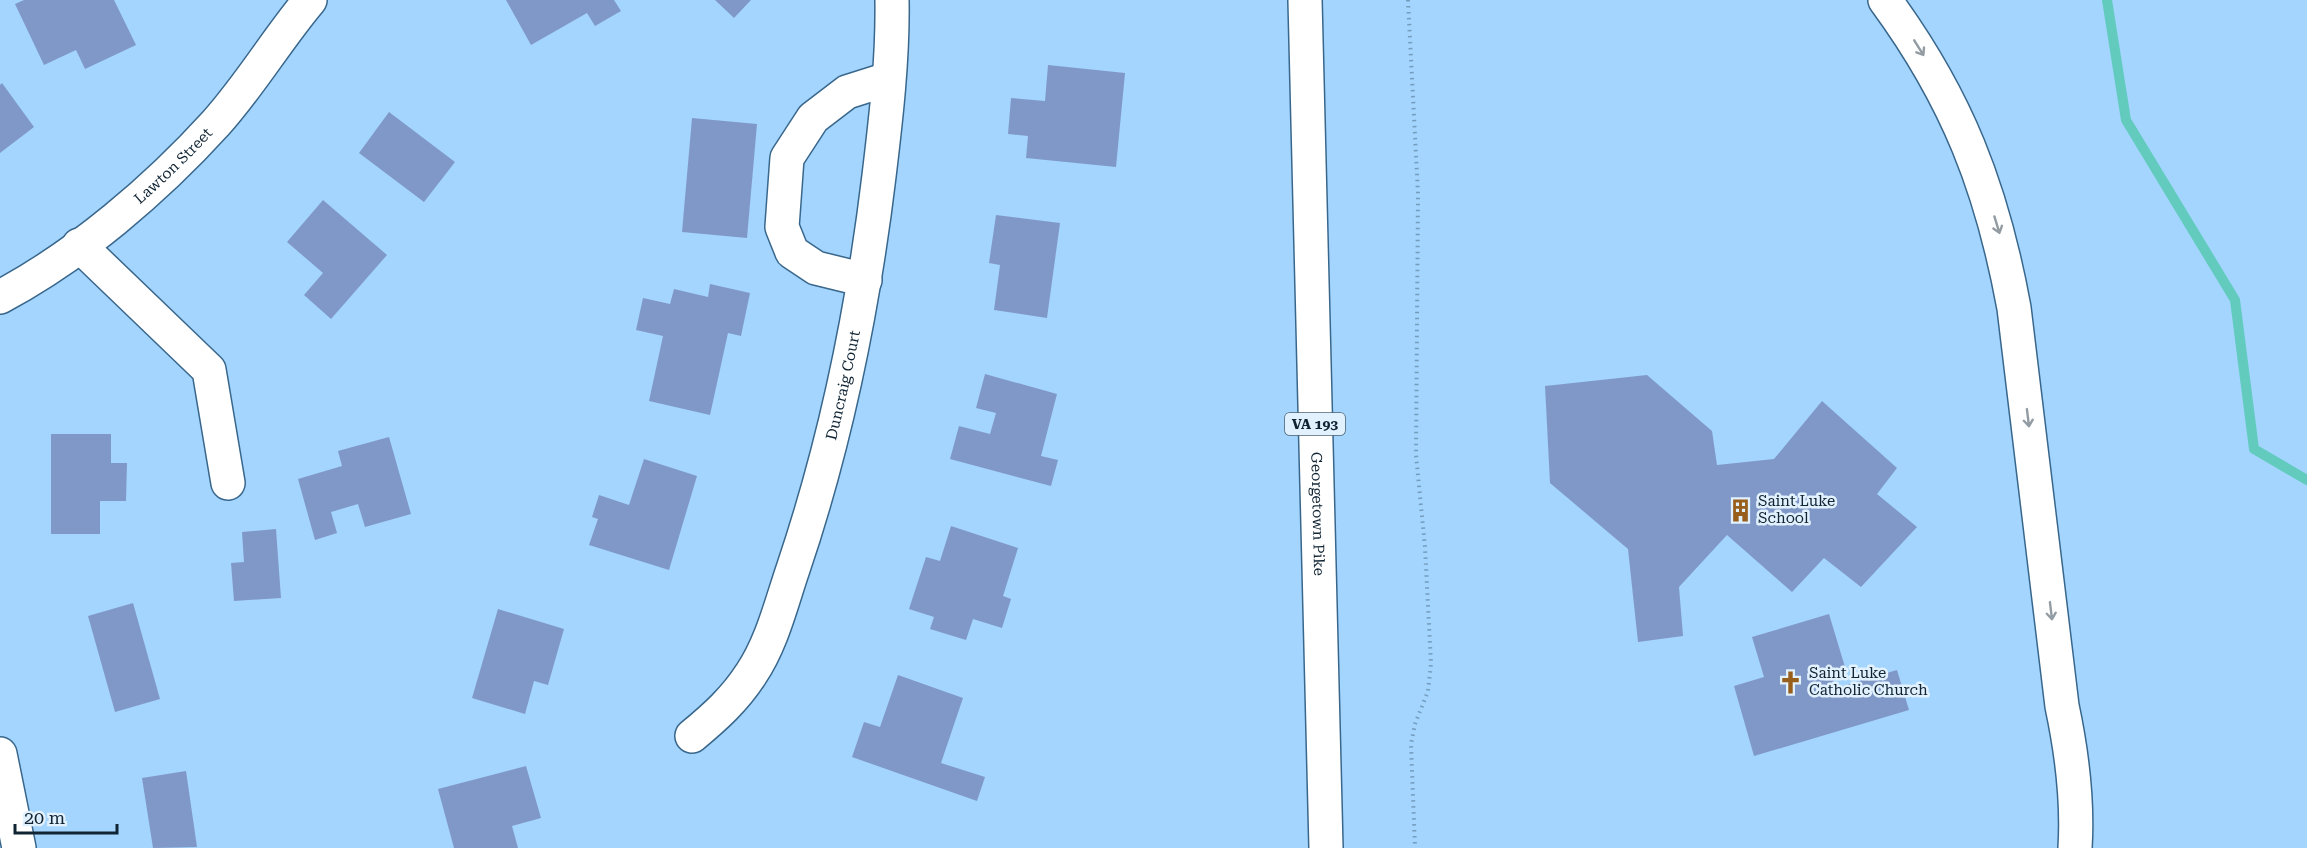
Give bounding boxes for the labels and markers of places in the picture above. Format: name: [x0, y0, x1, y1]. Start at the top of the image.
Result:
place label: Saint Luke School: [1758, 492, 1835, 527]
building icon: Saint Luke School: [1727, 497, 1753, 523]
place label: Saint Luke Catholic Church: [1809, 664, 1928, 699]
church icon: Saint Luke Catholic Church: [1778, 669, 1804, 695]

